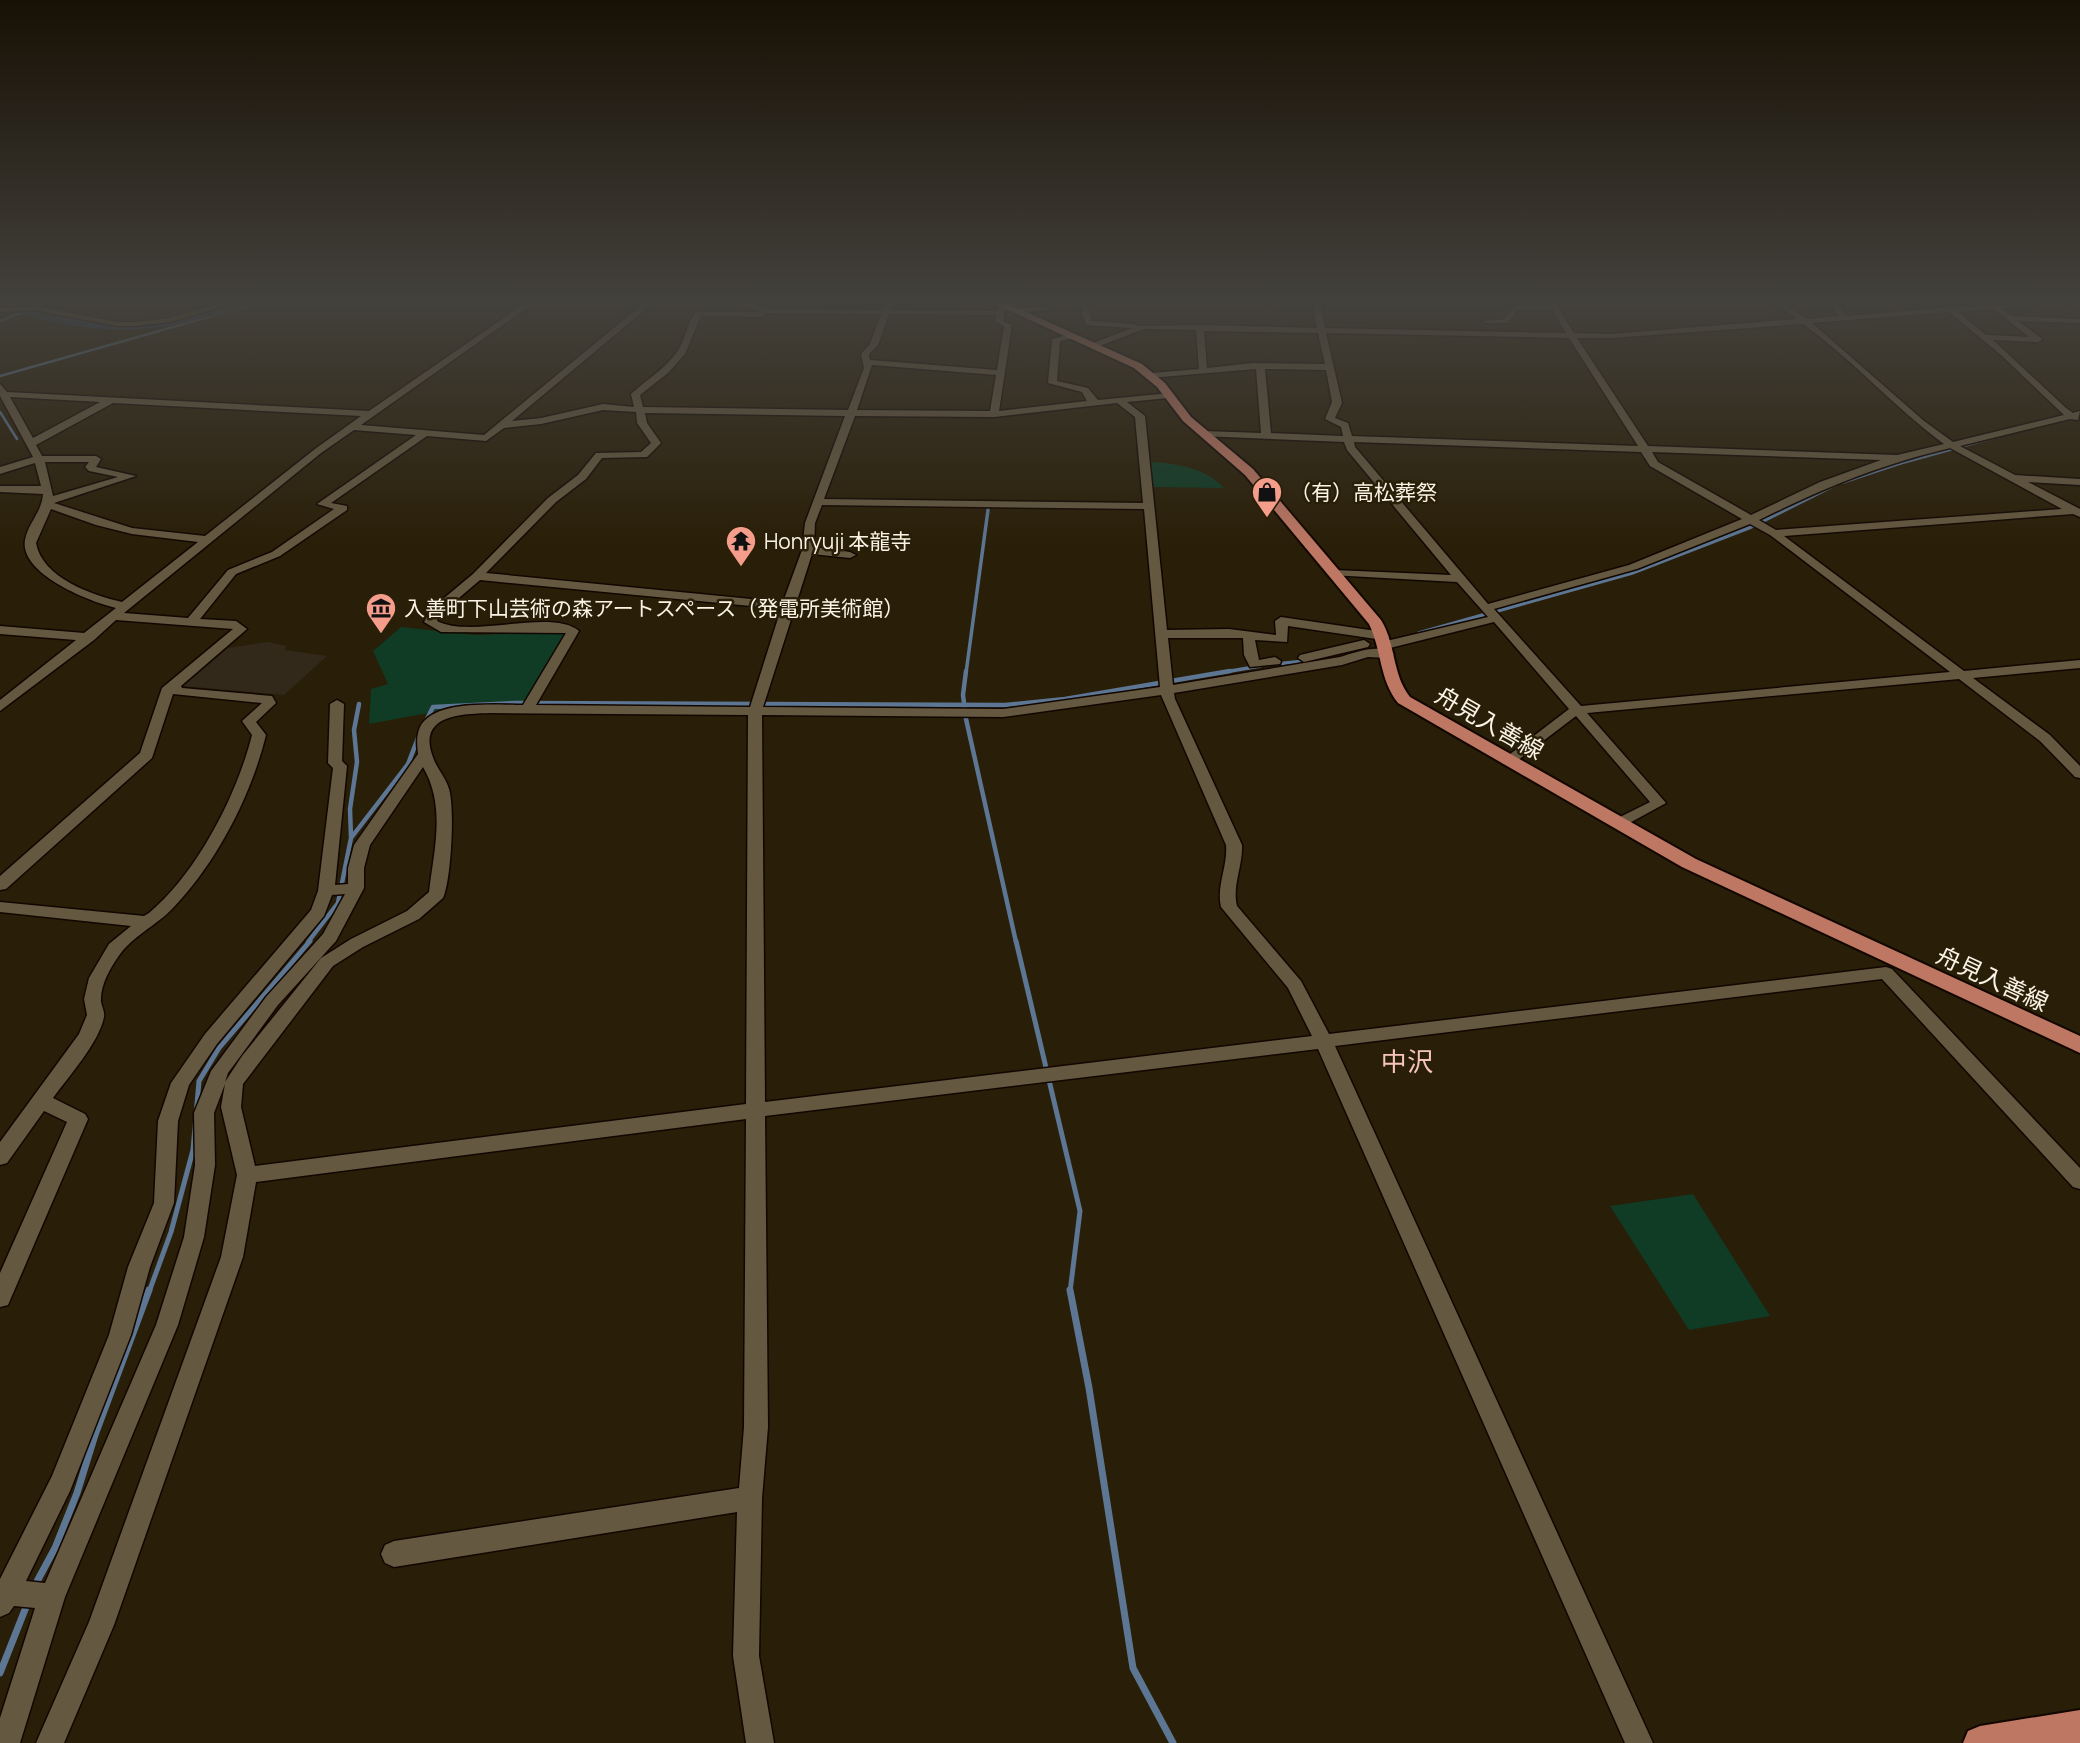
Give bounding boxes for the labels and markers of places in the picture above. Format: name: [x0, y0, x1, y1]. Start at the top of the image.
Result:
shop icon: （有）高松葬祭: [1250, 475, 1284, 519]
place label: （有）高松葬祭: [1290, 478, 1437, 506]
temple icon: Honryuji 本龍寺: [724, 524, 758, 568]
place label: Honryuji 本龍寺: [764, 527, 912, 555]
museum icon: 入善町下山芸術の森アートスペース（発電所美術館）: [364, 591, 398, 635]
place label: 入善町下山芸術の森アートスペース（発電所美術館）: [404, 594, 904, 622]

